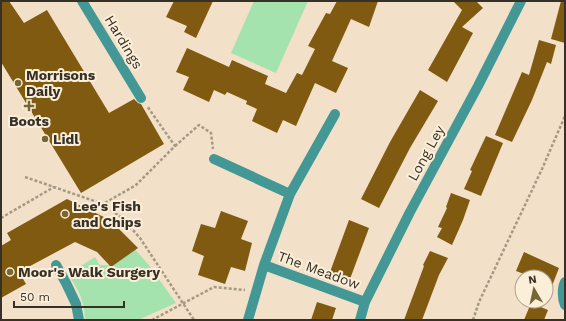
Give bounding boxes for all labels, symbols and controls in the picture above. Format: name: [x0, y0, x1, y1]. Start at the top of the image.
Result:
street label: Hardings: [102, 12, 146, 72]
place label: Morrisons Daily: [26, 67, 96, 99]
marker: Morrisons Daily: [13, 78, 23, 88]
marker: Boots: [24, 101, 34, 111]
place label: Boots: [9, 113, 49, 129]
street label: Long Ley: [404, 122, 448, 183]
place label: Lidl: [53, 131, 79, 147]
marker: Lidl: [40, 134, 50, 144]
place label: Lee's Fish and Chips: [73, 198, 142, 230]
marker: Lee's Fish and Chips: [60, 209, 70, 219]
street label: The Meadow: [276, 248, 363, 292]
place label: Moor's Walk Surgery: [18, 264, 160, 280]
marker: Moor's Walk Surgery: [5, 267, 15, 277]
north arrow: [514, 269, 554, 309]
text: N: [527, 273, 538, 287]
scale bar: [14, 283, 124, 309]
text: 50 m: [20, 290, 50, 304]

